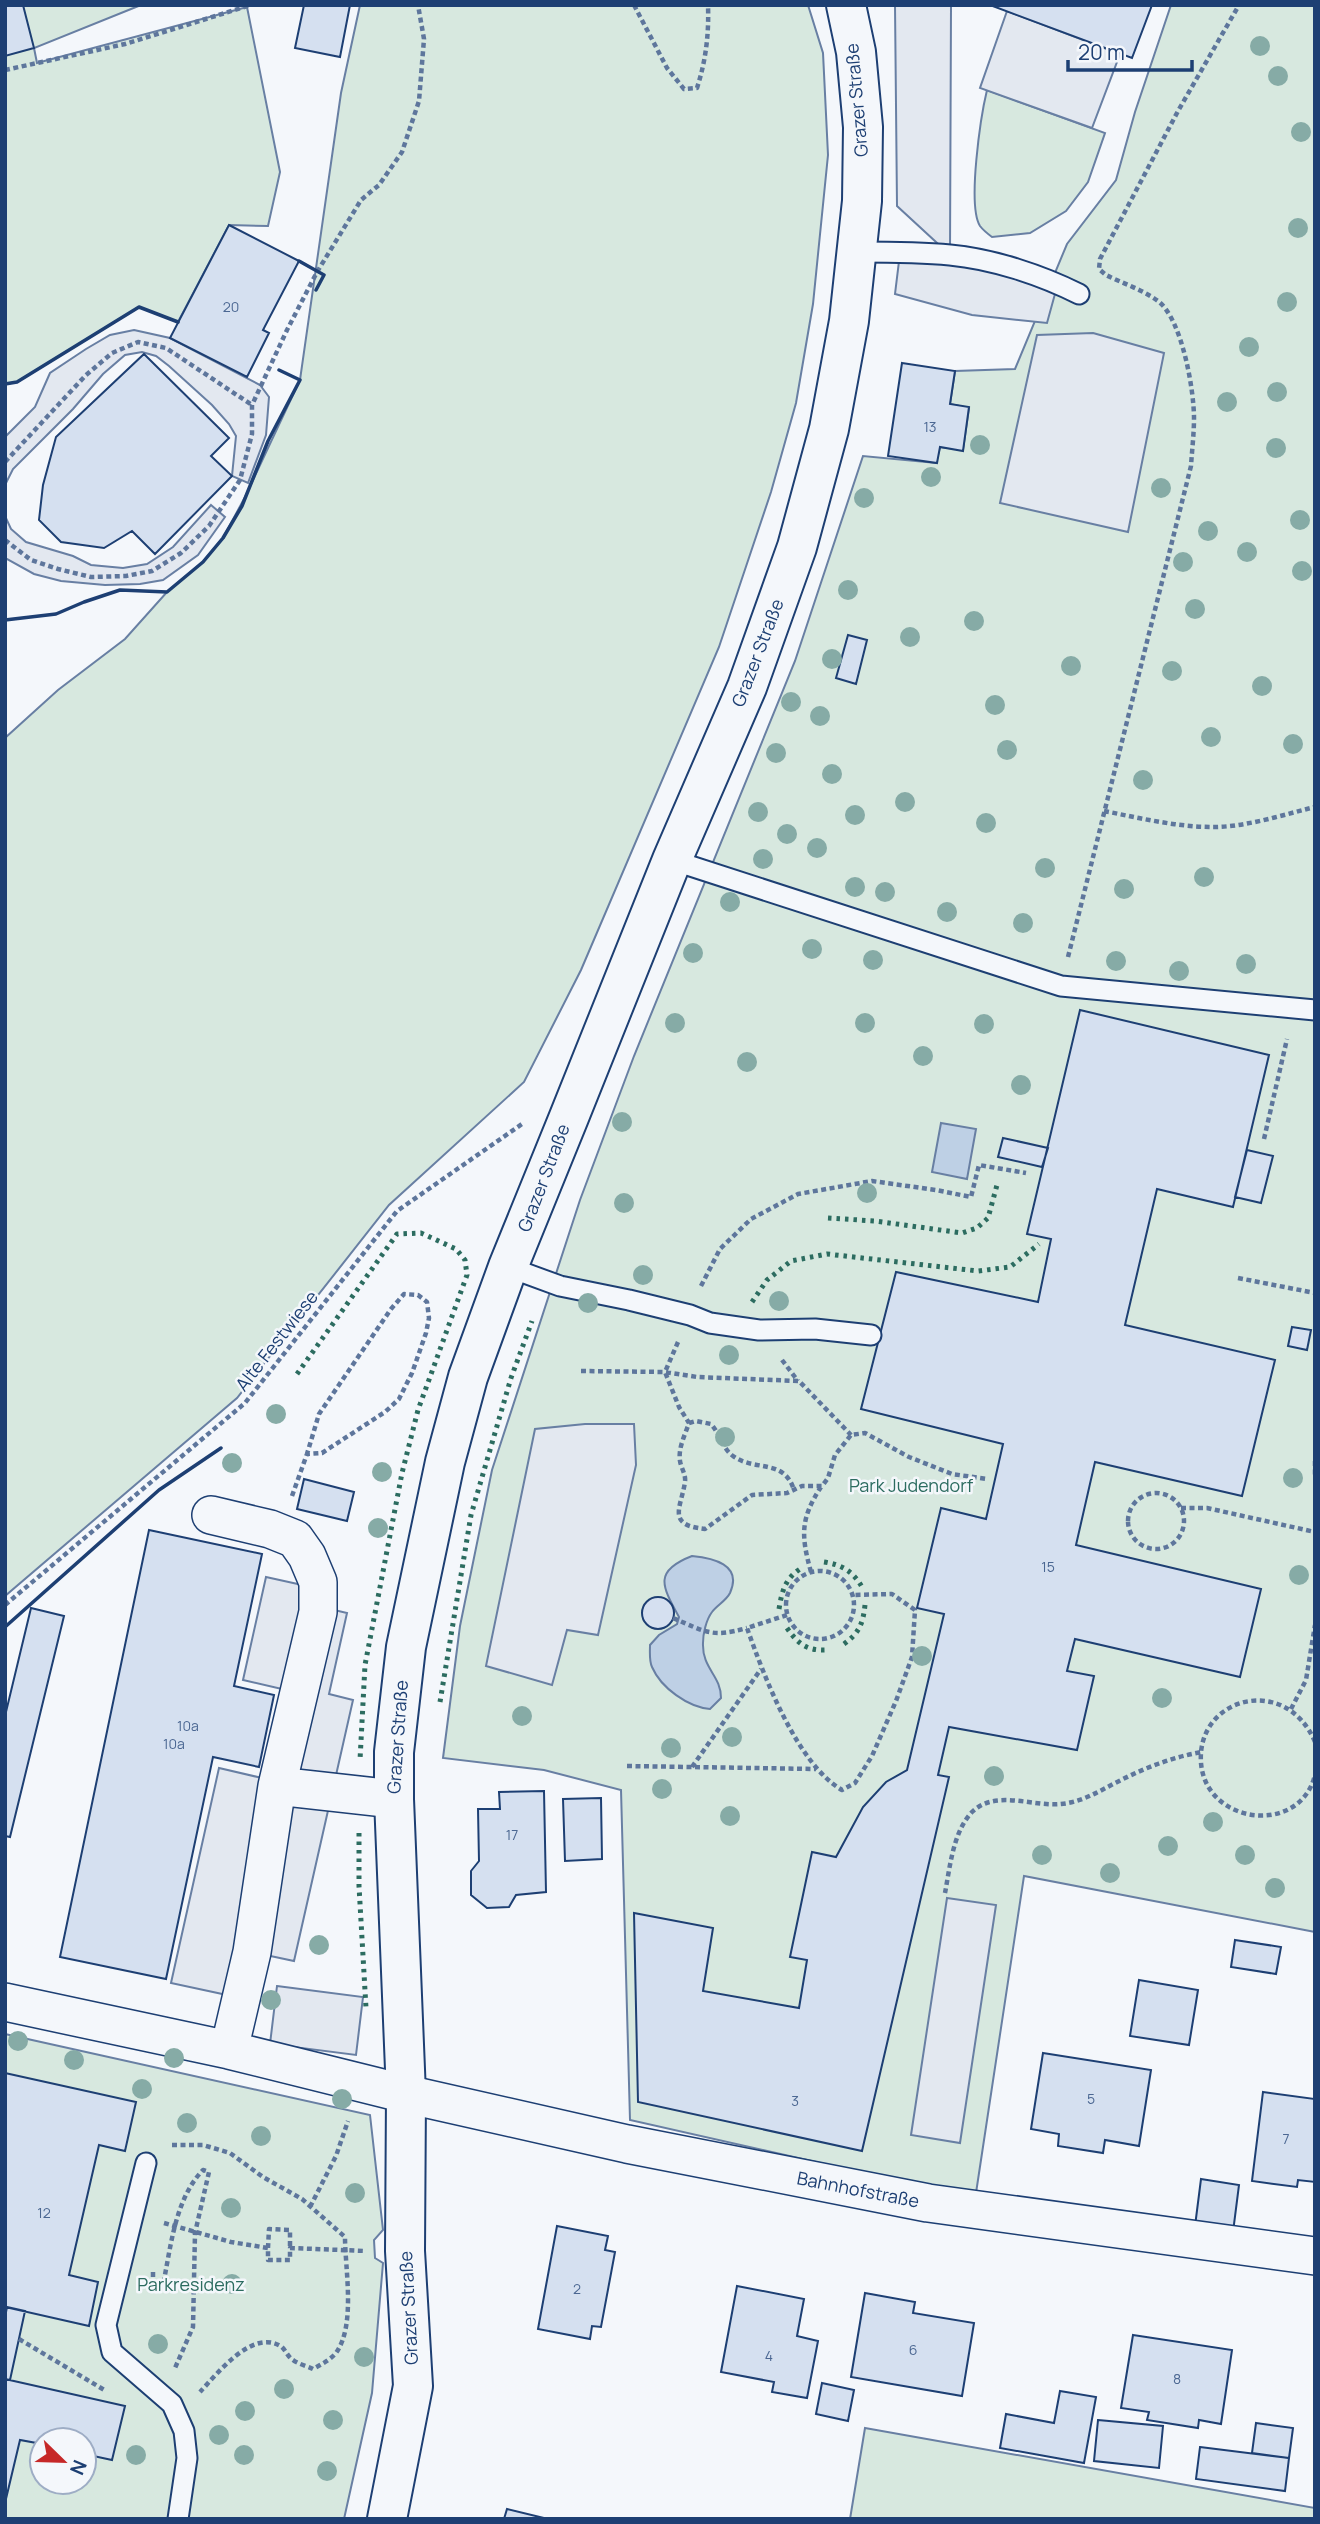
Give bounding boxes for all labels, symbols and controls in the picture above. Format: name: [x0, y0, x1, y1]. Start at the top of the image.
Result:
scale bar: [1068, 28, 1192, 72]
text: 20 m: [1078, 38, 1125, 66]
street label: Grazer Straße: [839, 42, 873, 158]
house number: 20: [223, 297, 239, 316]
house number: 13: [923, 417, 937, 436]
street label: Grazer Straße: [725, 595, 789, 710]
street label: Grazer Straße: [511, 1120, 575, 1235]
street label: Alte Festwiese: [229, 1285, 323, 1395]
park label: Park Judendorf: [849, 1473, 974, 1497]
house number: 15: [1041, 1557, 1055, 1576]
street label: Grazer Straße: [381, 1679, 413, 1795]
house number: 10a: [177, 1716, 199, 1735]
house number: 10a: [163, 1734, 185, 1753]
house number: 17: [506, 1825, 518, 1844]
house number: 5: [1087, 2089, 1095, 2108]
house number: 3: [791, 2091, 799, 2110]
house number: 7: [1282, 2129, 1290, 2148]
street label: Bahnhofstraße: [795, 2165, 921, 2213]
house number: 12: [37, 2203, 51, 2222]
street label: Grazer Straße: [393, 2251, 423, 2366]
park label: Parkresidenz: [137, 2272, 245, 2296]
house number: 2: [573, 2279, 581, 2298]
house number: 6: [909, 2340, 917, 2359]
house number: 4: [765, 2346, 773, 2365]
house number: 8: [1173, 2369, 1181, 2388]
north arrow: [28, 2426, 98, 2496]
text: N: [64, 2456, 93, 2479]

